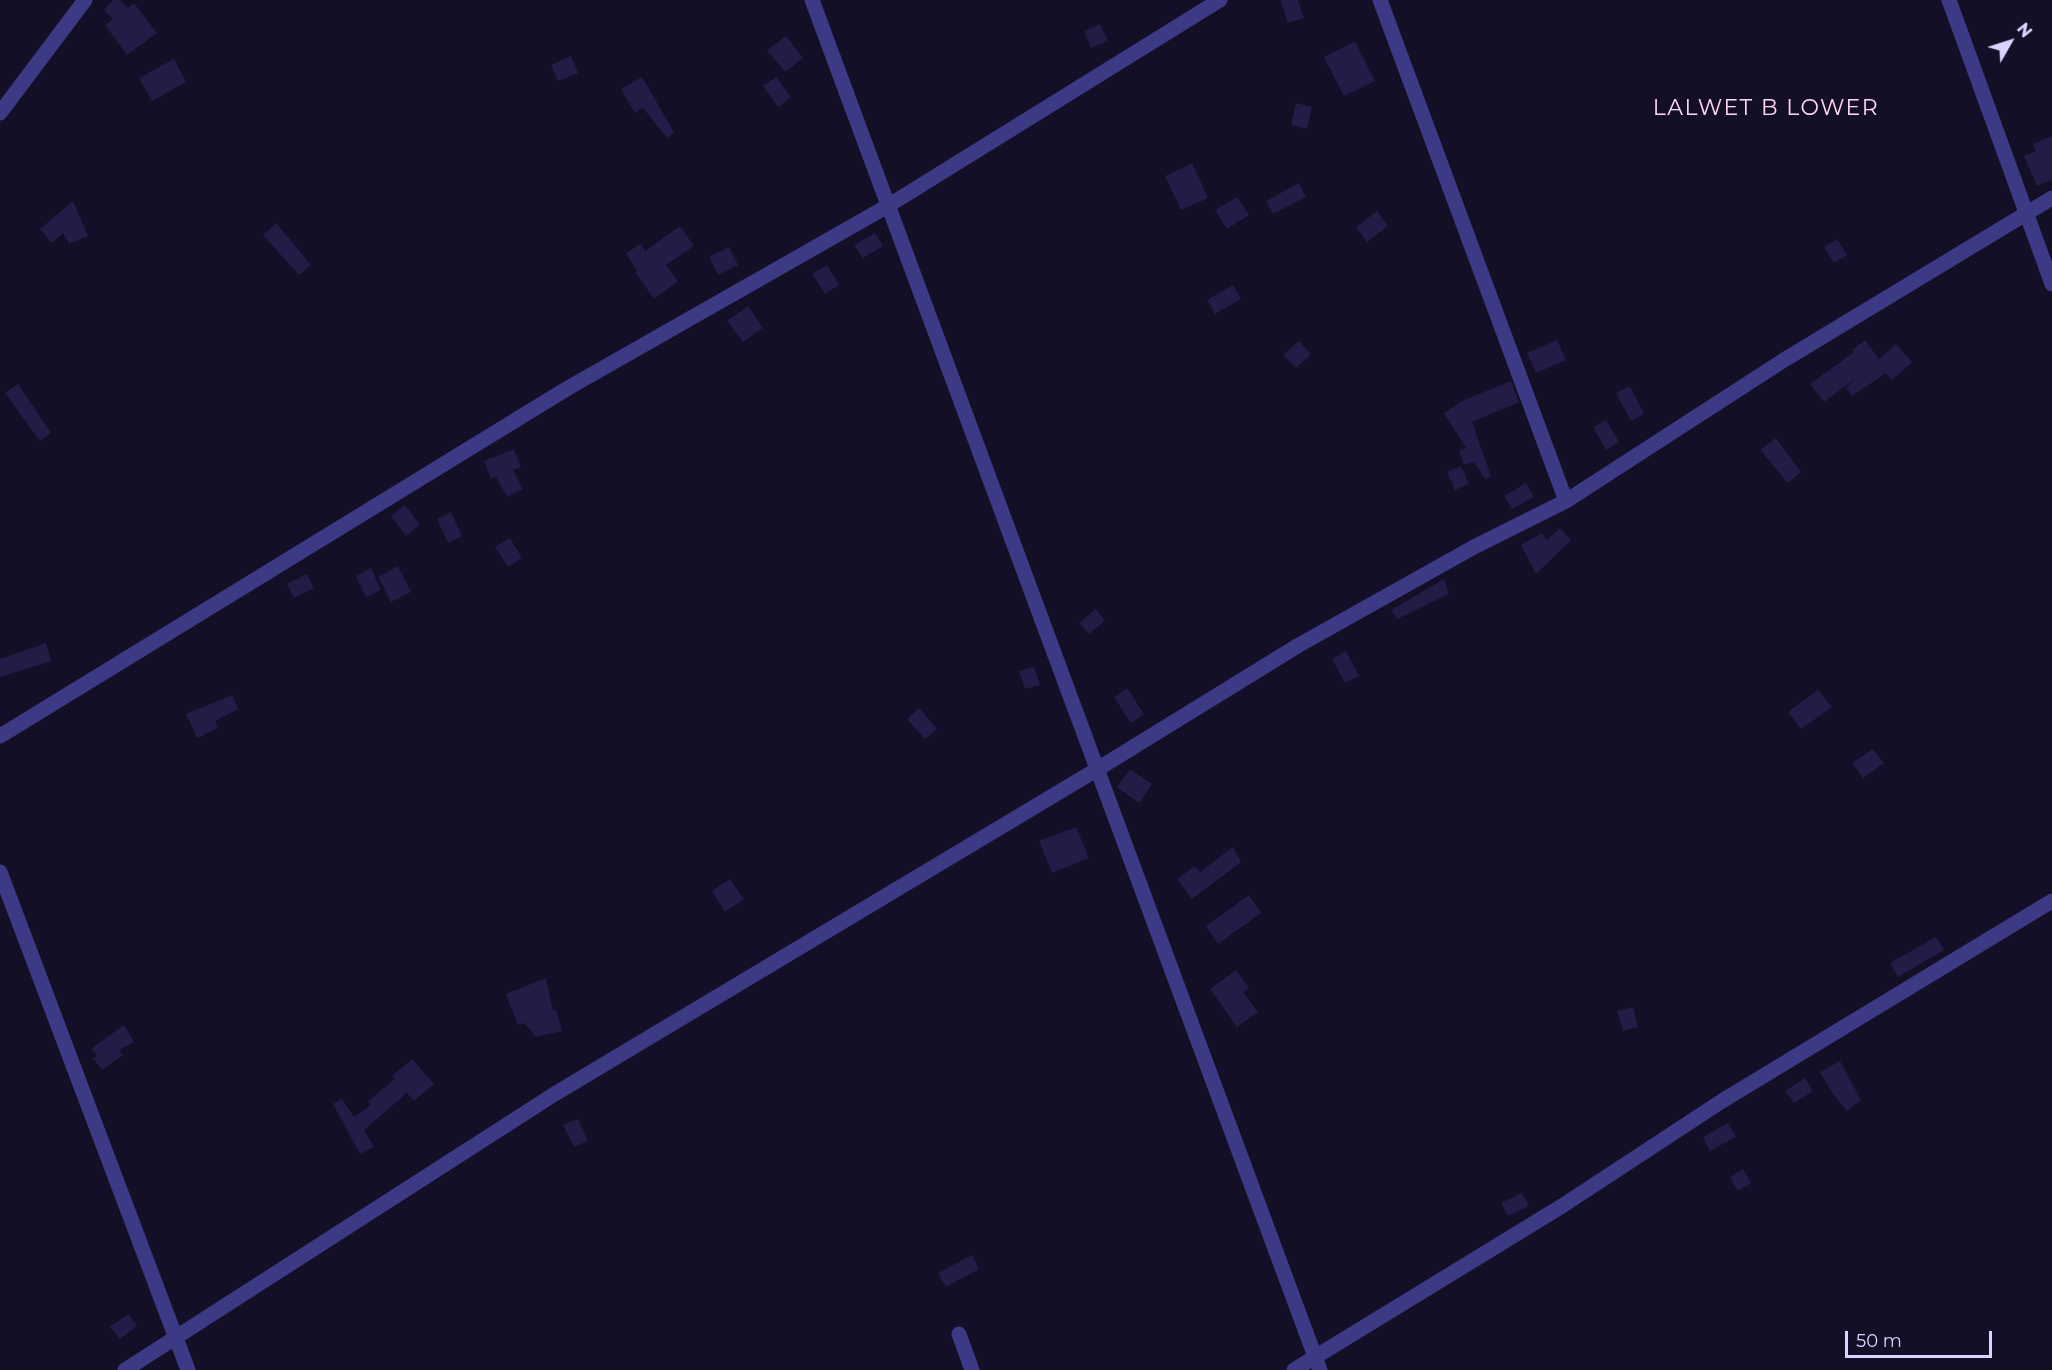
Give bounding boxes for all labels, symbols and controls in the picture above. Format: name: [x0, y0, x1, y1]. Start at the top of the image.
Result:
north arrow: [1980, 12, 2040, 72]
text: N: [2013, 19, 2036, 41]
district label: LALWET B LOWER: [1653, 96, 1879, 122]
scale bar: [1848, 1319, 1995, 1357]
text: 50 m: [1856, 1330, 1902, 1352]

